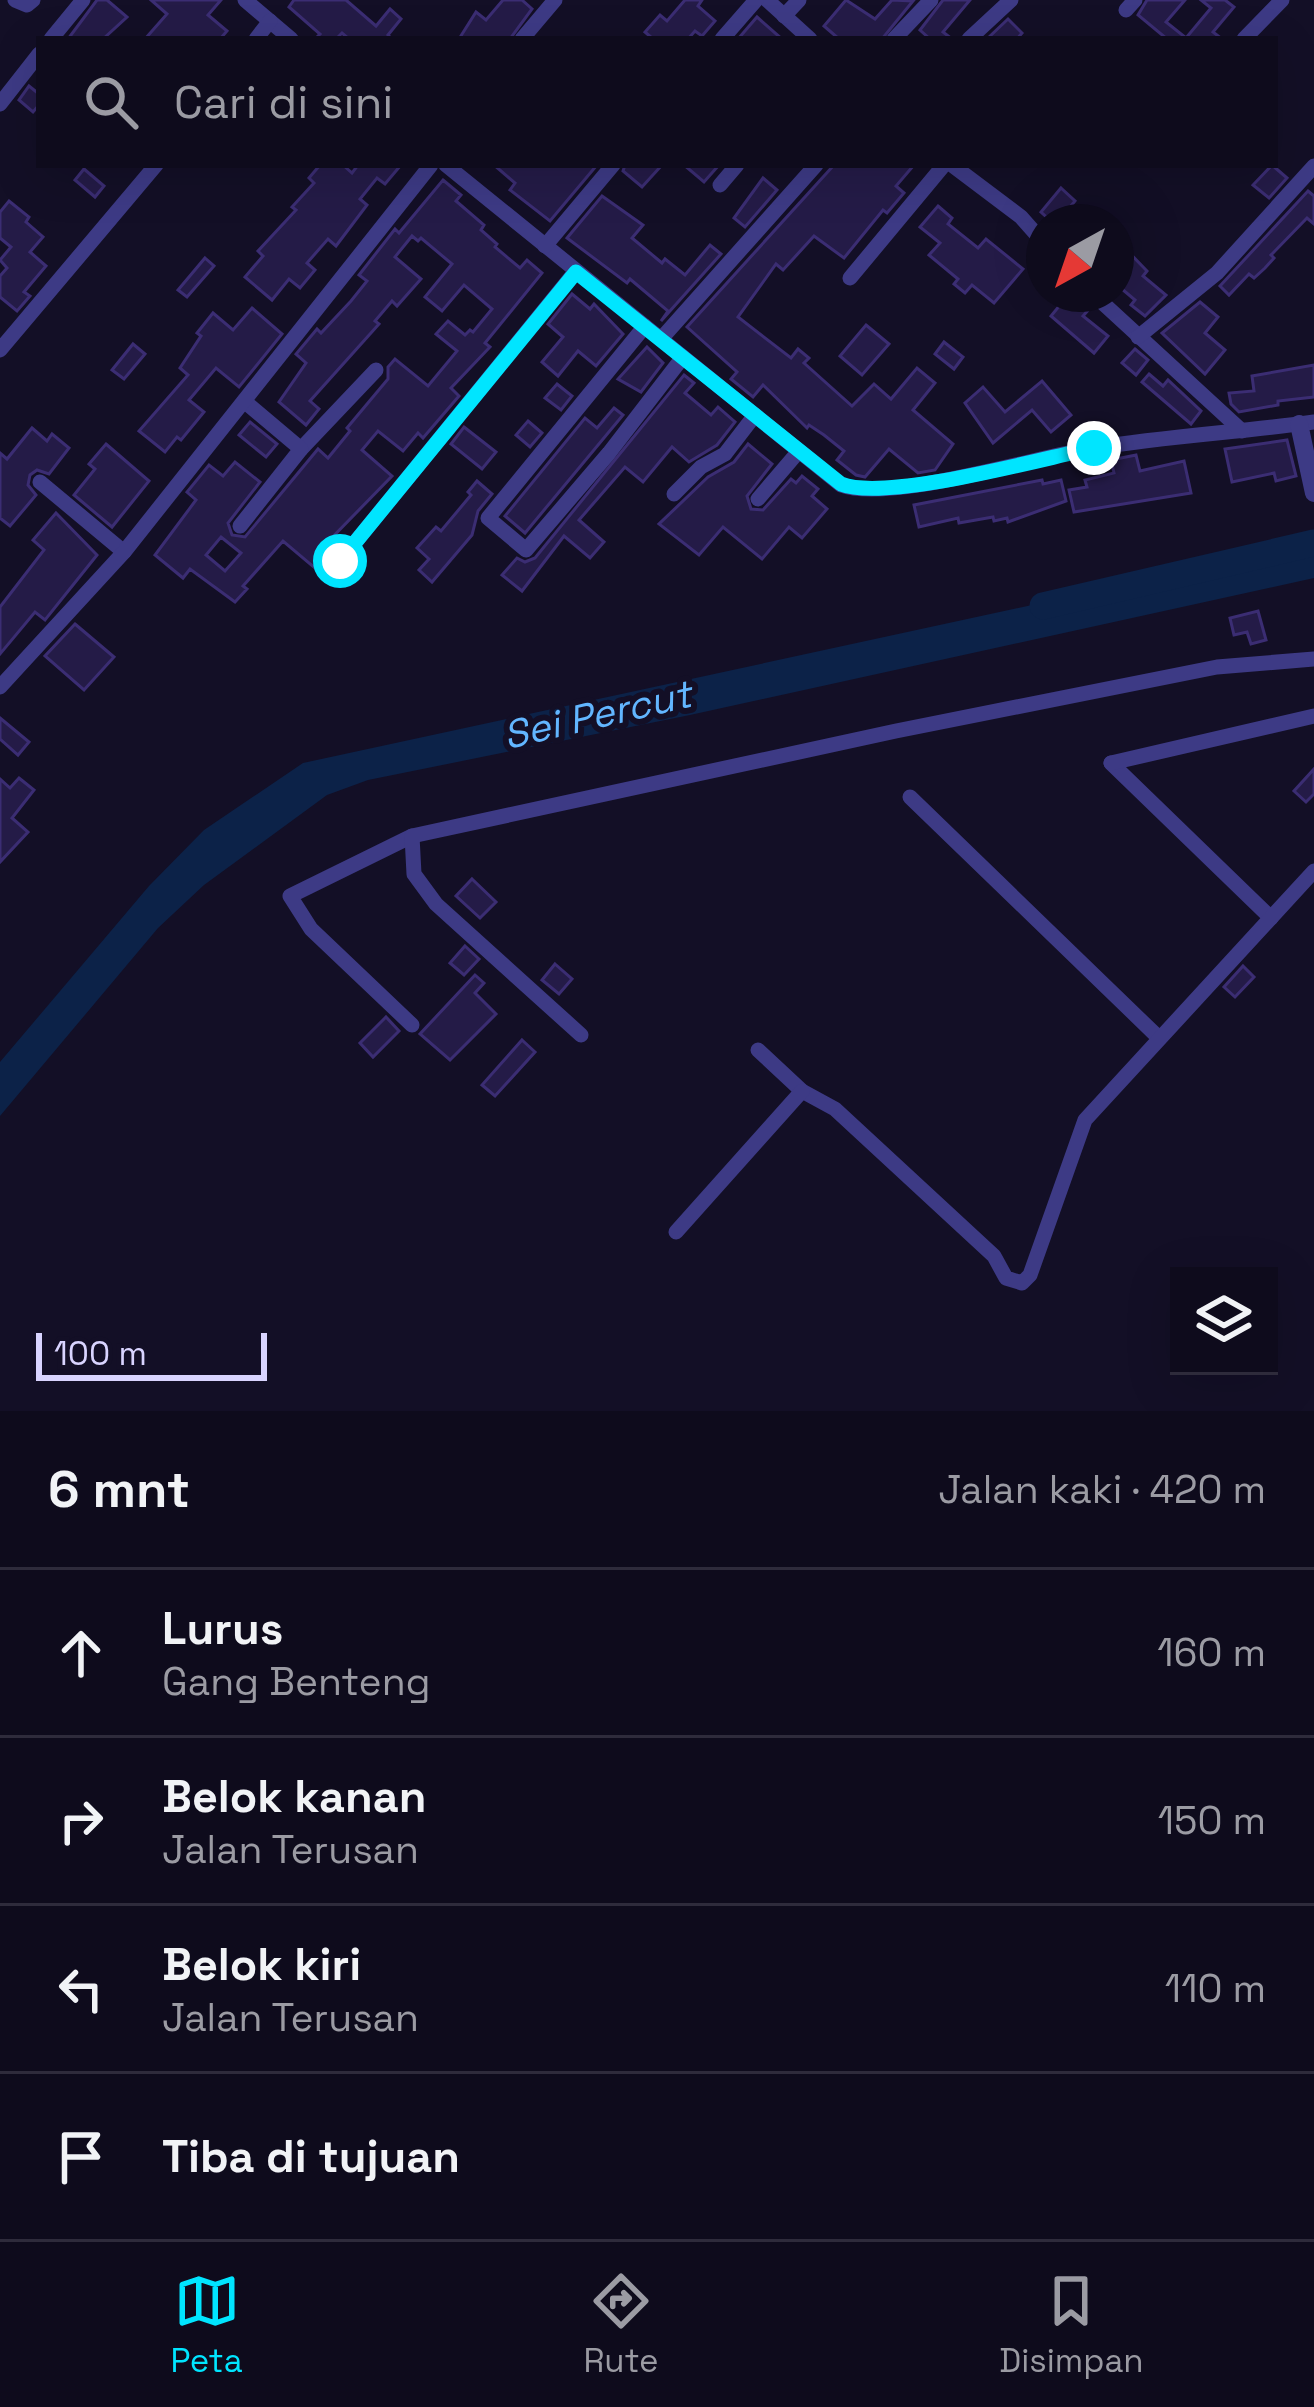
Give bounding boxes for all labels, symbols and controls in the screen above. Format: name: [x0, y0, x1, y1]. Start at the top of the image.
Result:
search box: [36, 36, 1278, 168]
icon: search: [78, 69, 144, 135]
text: Cari di sini: [174, 74, 393, 131]
north arrow: [1026, 204, 1134, 312]
route end: [1067, 421, 1121, 475]
route start: [313, 534, 367, 588]
water label: Sei Percut: [498, 668, 699, 760]
map controls: [1170, 1267, 1278, 1375]
button: layers: [1170, 1267, 1278, 1375]
scale bar: [36, 1327, 267, 1380]
text: 100 m: [54, 1333, 147, 1375]
text: 6 mnt: [48, 1457, 190, 1522]
text: Jalan kaki · 420 m: [938, 1465, 1266, 1514]
text: Lurus: [162, 1600, 283, 1657]
icon: ahead: [48, 1620, 114, 1686]
text: 160 m: [1157, 1628, 1266, 1677]
text: Gang Benteng: [162, 1657, 431, 1706]
text: Belok kanan: [162, 1768, 427, 1825]
icon: right: [48, 1788, 114, 1854]
text: 150 m: [1158, 1796, 1266, 1845]
text: Jalan Terusan: [162, 1825, 419, 1874]
text: Belok kiri: [162, 1936, 361, 1993]
icon: left: [48, 1956, 114, 2022]
text: 110 m: [1165, 1964, 1266, 2013]
text: Jalan Terusan: [162, 1993, 419, 2042]
icon: arrive: [48, 2124, 114, 2190]
text: Tiba di tujuan: [162, 2128, 460, 2185]
tab: Peta: [170, 2268, 243, 2382]
tab: Rute: [583, 2268, 659, 2382]
tab: Disimpan: [999, 2268, 1144, 2382]

